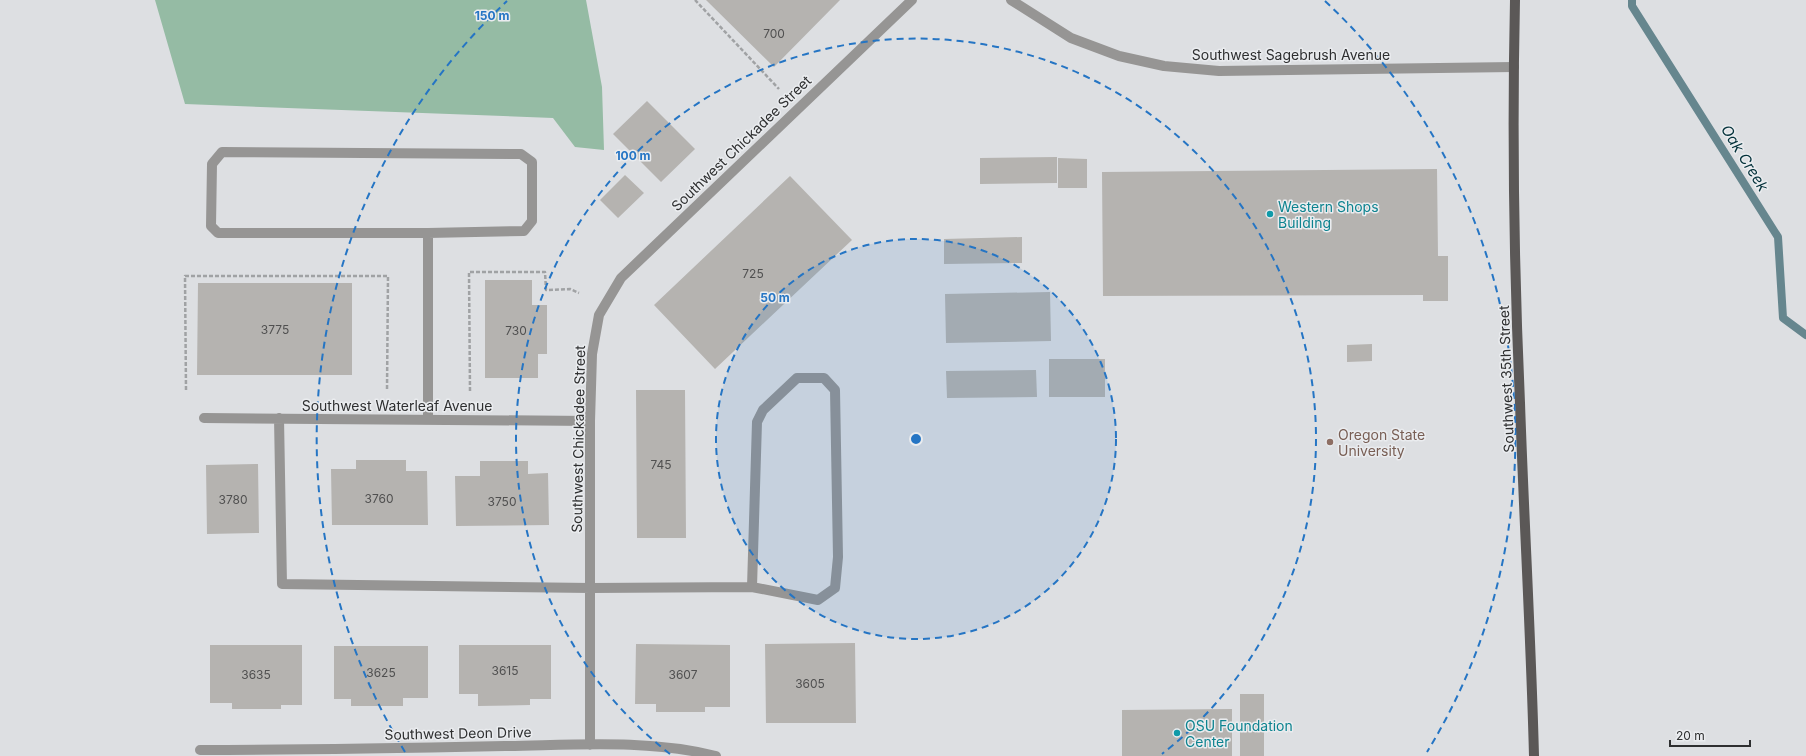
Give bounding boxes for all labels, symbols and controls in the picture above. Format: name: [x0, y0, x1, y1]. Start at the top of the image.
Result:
text: 150 m: [475, 8, 509, 23]
house number: 700: [763, 26, 785, 41]
street label: Southwest Sagebrush Avenue: [1192, 46, 1390, 63]
street label: Southwest Chickadee Street: [668, 71, 815, 214]
water label: Oak Creek: [1717, 121, 1773, 195]
text: 100 m: [615, 148, 651, 163]
place label: Western Shops Building: [1278, 198, 1379, 231]
marker: Western Shops Building: [1265, 209, 1275, 219]
house number: 725: [742, 266, 764, 281]
text: 50 m: [760, 290, 790, 305]
street label: Southwest 35th Street: [1495, 305, 1517, 453]
house number: 3775: [261, 322, 289, 337]
house number: 730: [505, 323, 527, 338]
street label: Southwest Chickadee Street: [568, 345, 588, 533]
street label: Southwest Waterleaf Avenue: [302, 397, 492, 414]
place label: Oregon State University: [1338, 426, 1425, 459]
centre of rings: [909, 432, 923, 446]
marker: Oregon State University: [1325, 437, 1335, 447]
house number: 745: [650, 457, 672, 472]
house number: 3760: [364, 491, 394, 506]
house number: 3780: [218, 492, 248, 507]
house number: 3750: [488, 494, 516, 509]
house number: 3615: [491, 663, 519, 678]
house number: 3625: [366, 665, 396, 680]
house number: 3635: [241, 667, 271, 682]
house number: 3607: [669, 667, 698, 682]
house number: 3605: [795, 676, 825, 691]
place label: OSU Foundation Center: [1185, 717, 1293, 750]
scale bar: [1670, 722, 1750, 748]
street label: Southwest Deon Drive: [384, 723, 532, 743]
marker: OSU Foundation Center: [1172, 728, 1182, 738]
text: 20 m: [1676, 728, 1705, 743]

